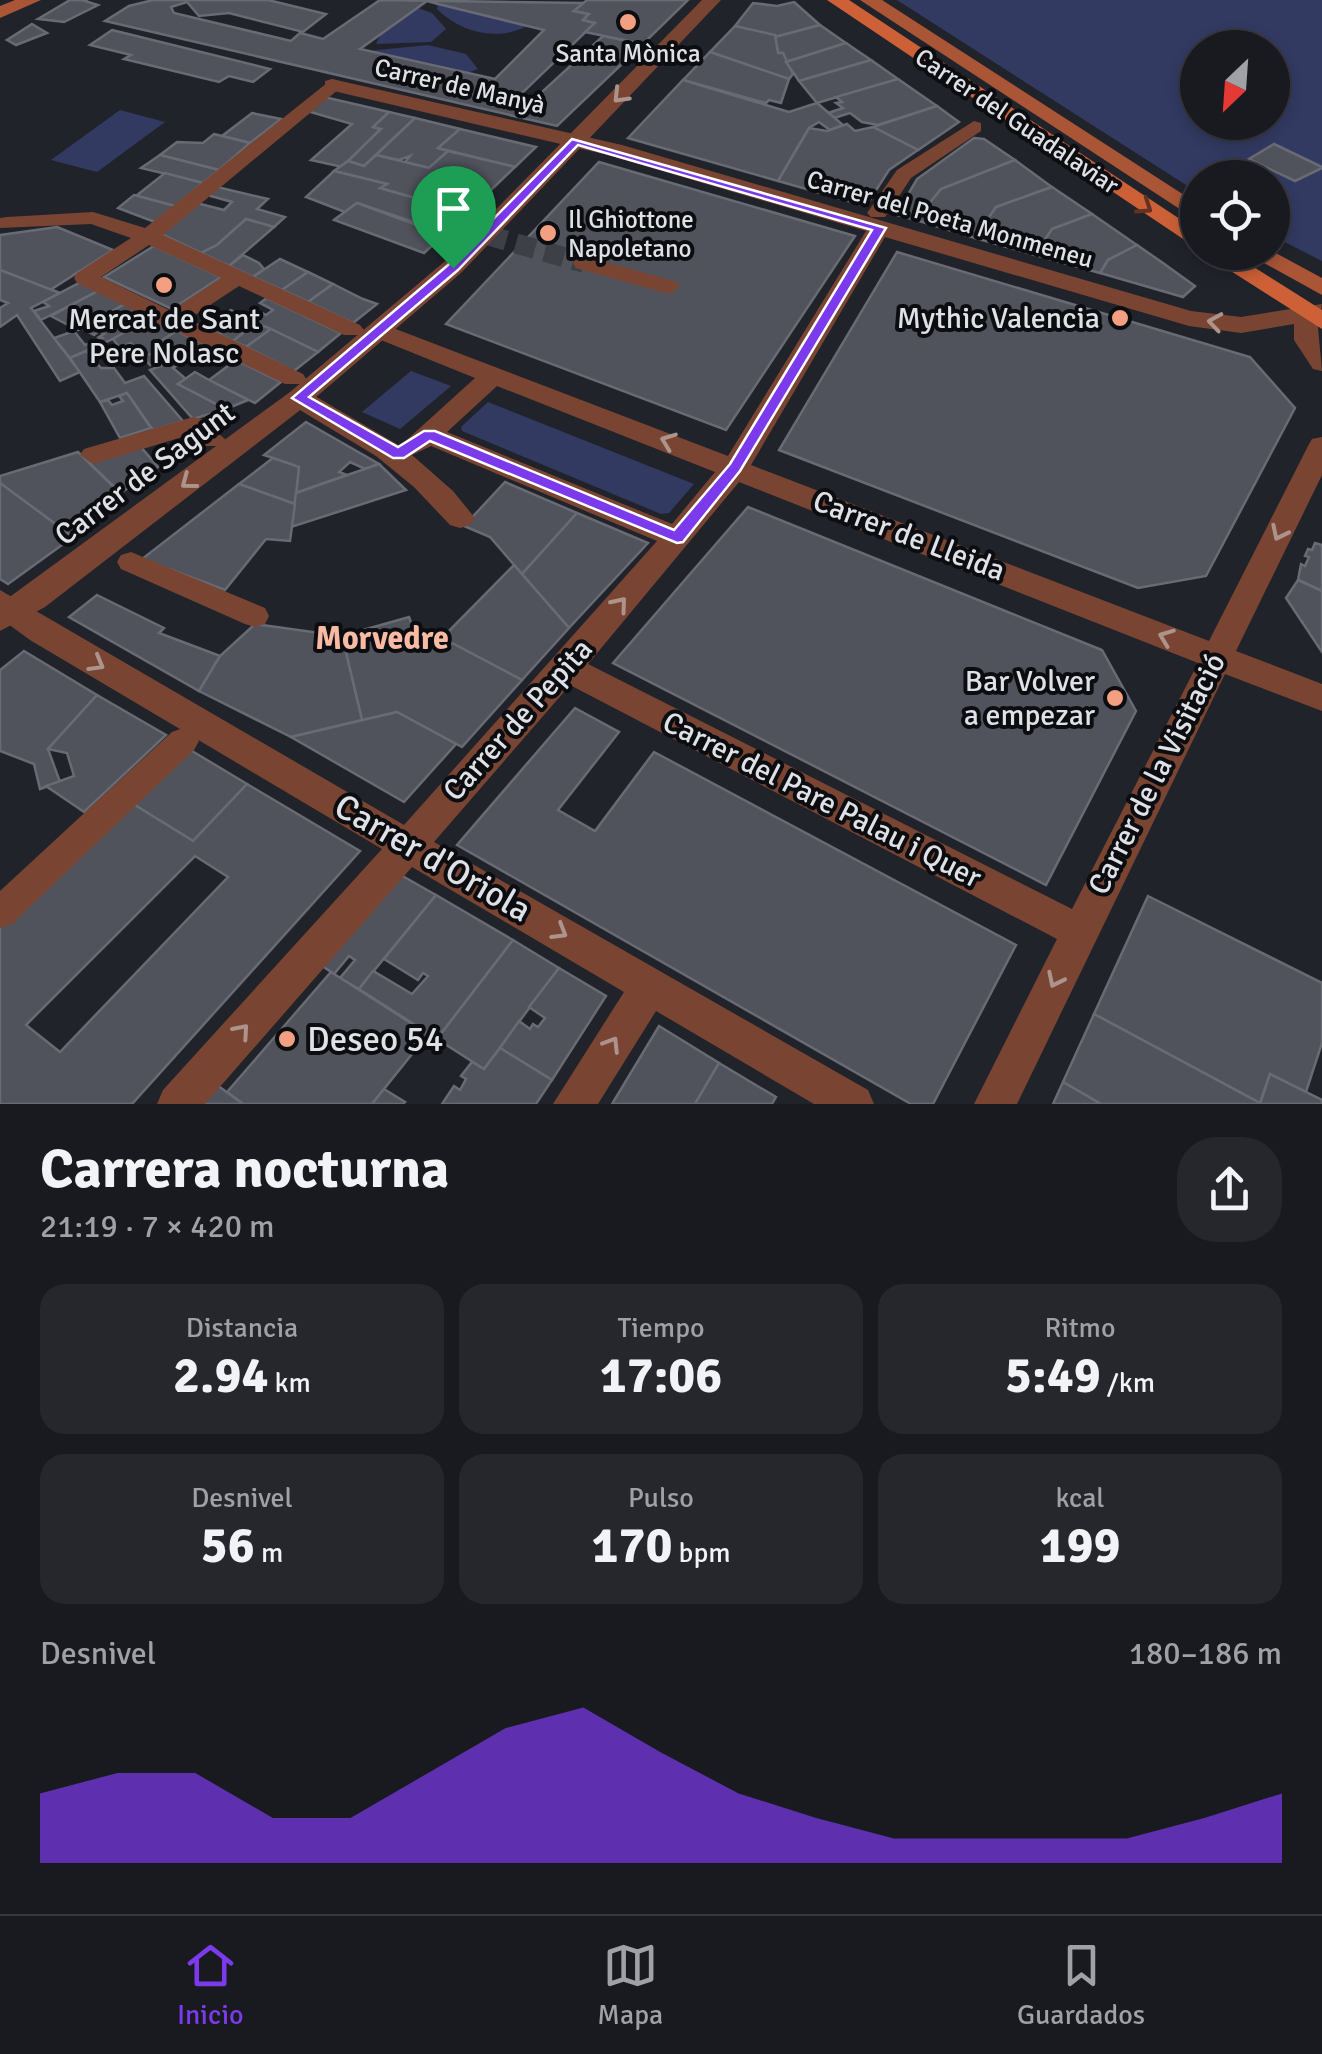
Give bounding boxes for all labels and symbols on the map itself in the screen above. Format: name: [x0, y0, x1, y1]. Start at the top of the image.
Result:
marker: Santa Mònica: [617, 11, 639, 33]
north arrow: [1180, 30, 1290, 140]
place label: Santa Mònica: [555, 38, 701, 69]
street label: Carrer del Guadalaviar: [909, 41, 1125, 201]
street label: Carrer de Manyà: [372, 51, 548, 121]
one-way arrow: [614, 84, 632, 102]
street label: Carrer del Poeta Monmeneu: [803, 163, 1097, 275]
pin: [411, 166, 496, 269]
one-way arrow: [1134, 195, 1153, 213]
place label: Il Ghiottone Napoletano: [568, 204, 694, 264]
marker: Il Ghiottone Napoletano: [537, 222, 559, 244]
marker: Mercat de Sant Pere Nolasc: [153, 274, 175, 296]
place label: Mythic Valencia: [897, 300, 1100, 337]
place label: Mercat de Sant Pere Nolasc: [68, 301, 260, 372]
marker: Mythic Valencia: [1109, 307, 1131, 329]
one-way arrow: [1206, 313, 1223, 334]
street label: Carrer de Sagunt: [48, 394, 242, 554]
one-way arrow: [661, 433, 678, 453]
one-way arrow: [181, 471, 199, 488]
street label: Carrer de Lleida: [808, 482, 1010, 590]
one-way arrow: [1271, 523, 1291, 541]
one-way arrow: [609, 598, 627, 616]
district label: Morvedre: [315, 619, 449, 658]
one-way arrow: [1159, 628, 1176, 648]
street label: Carrer de Pepita: [435, 631, 601, 809]
street label: Carrer de la Visitació: [1080, 647, 1234, 901]
one-way arrow: [86, 652, 104, 671]
place label: Bar Volver a empezar: [964, 663, 1095, 734]
marker: Bar Volver a empezar: [1104, 687, 1126, 709]
street label: Carrer del Pare Palau i Quer: [657, 703, 987, 897]
street label: Carrer d'Oriola: [327, 784, 539, 932]
one-way arrow: [549, 920, 567, 939]
one-way arrow: [1047, 970, 1067, 988]
place label: Deseo 54: [307, 1018, 444, 1061]
one-way arrow: [231, 1024, 249, 1043]
marker: Deseo 54: [276, 1028, 298, 1050]
one-way arrow: [599, 1037, 618, 1055]

